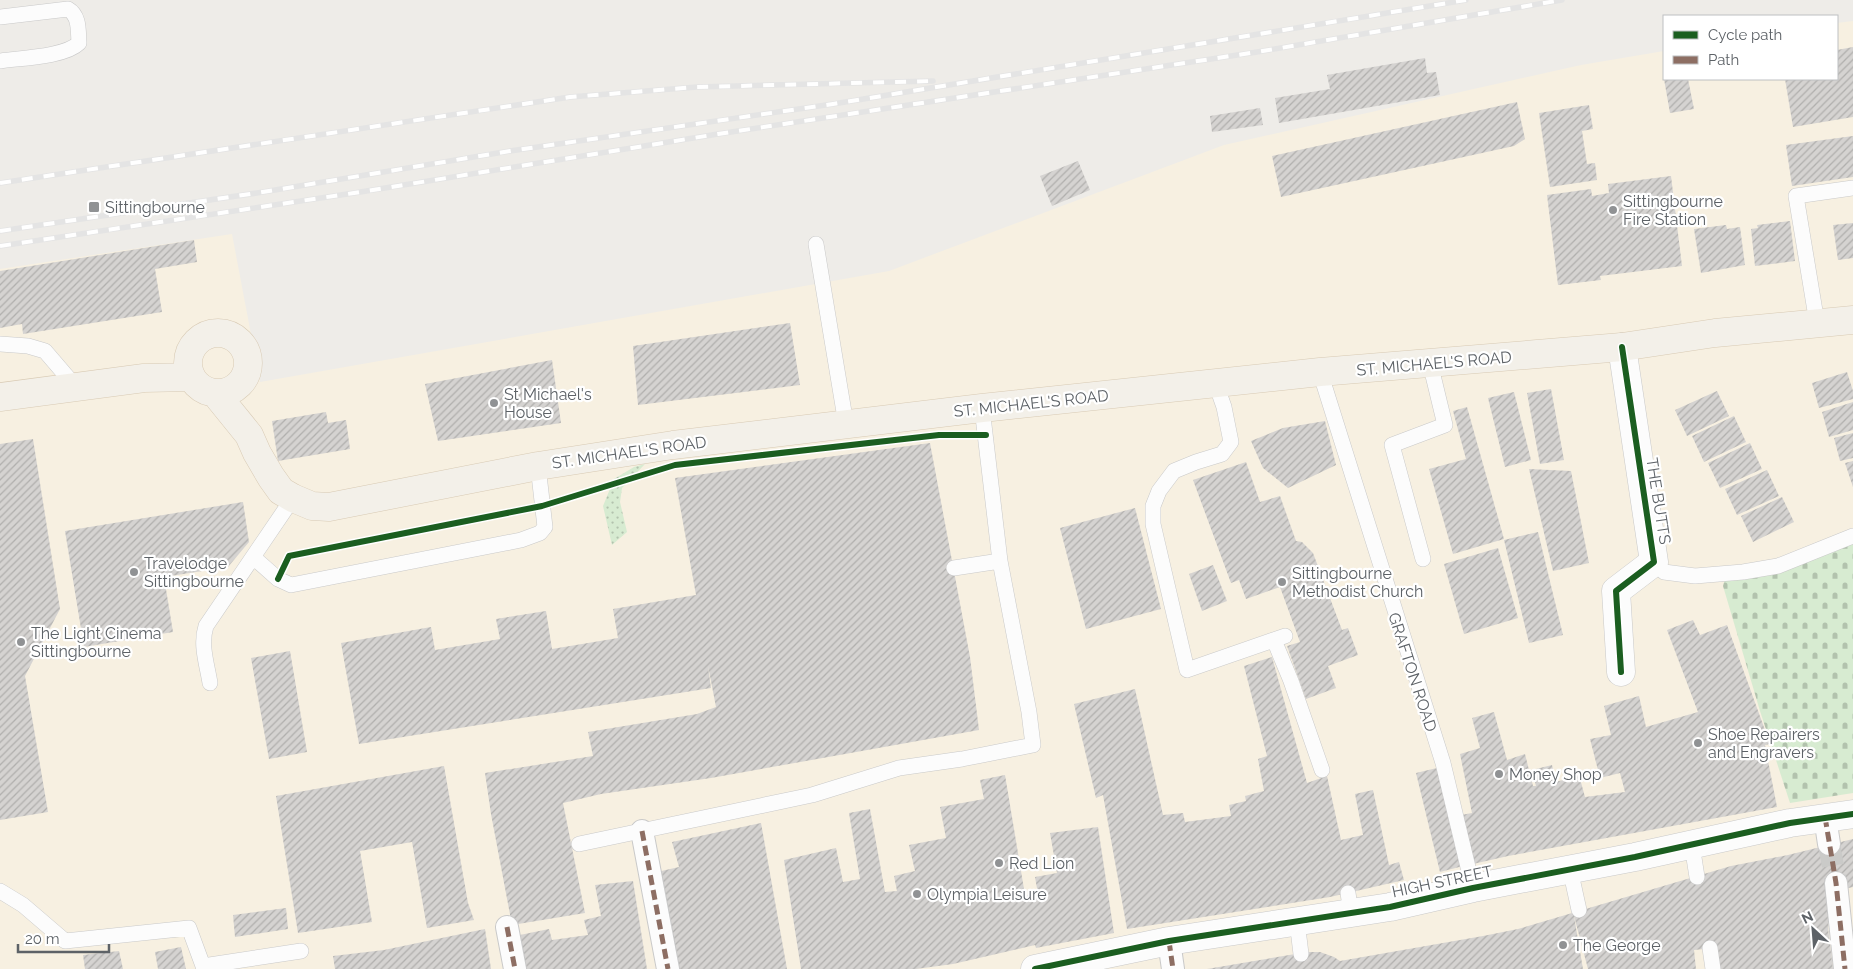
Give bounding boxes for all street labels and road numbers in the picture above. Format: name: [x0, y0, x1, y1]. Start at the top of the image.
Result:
street label: ST. MICHAEL'S ROAD: [1356, 347, 1512, 380]
street label: ST. MICHAEL'S ROAD: [953, 386, 1110, 421]
street label: ST. MICHAEL'S ROAD: [551, 432, 708, 473]
street label: THE BUTTS: [1642, 456, 1675, 546]
street label: GRAFTON ROAD: [1384, 610, 1441, 734]
street label: HIGH STREET: [1390, 862, 1494, 901]

